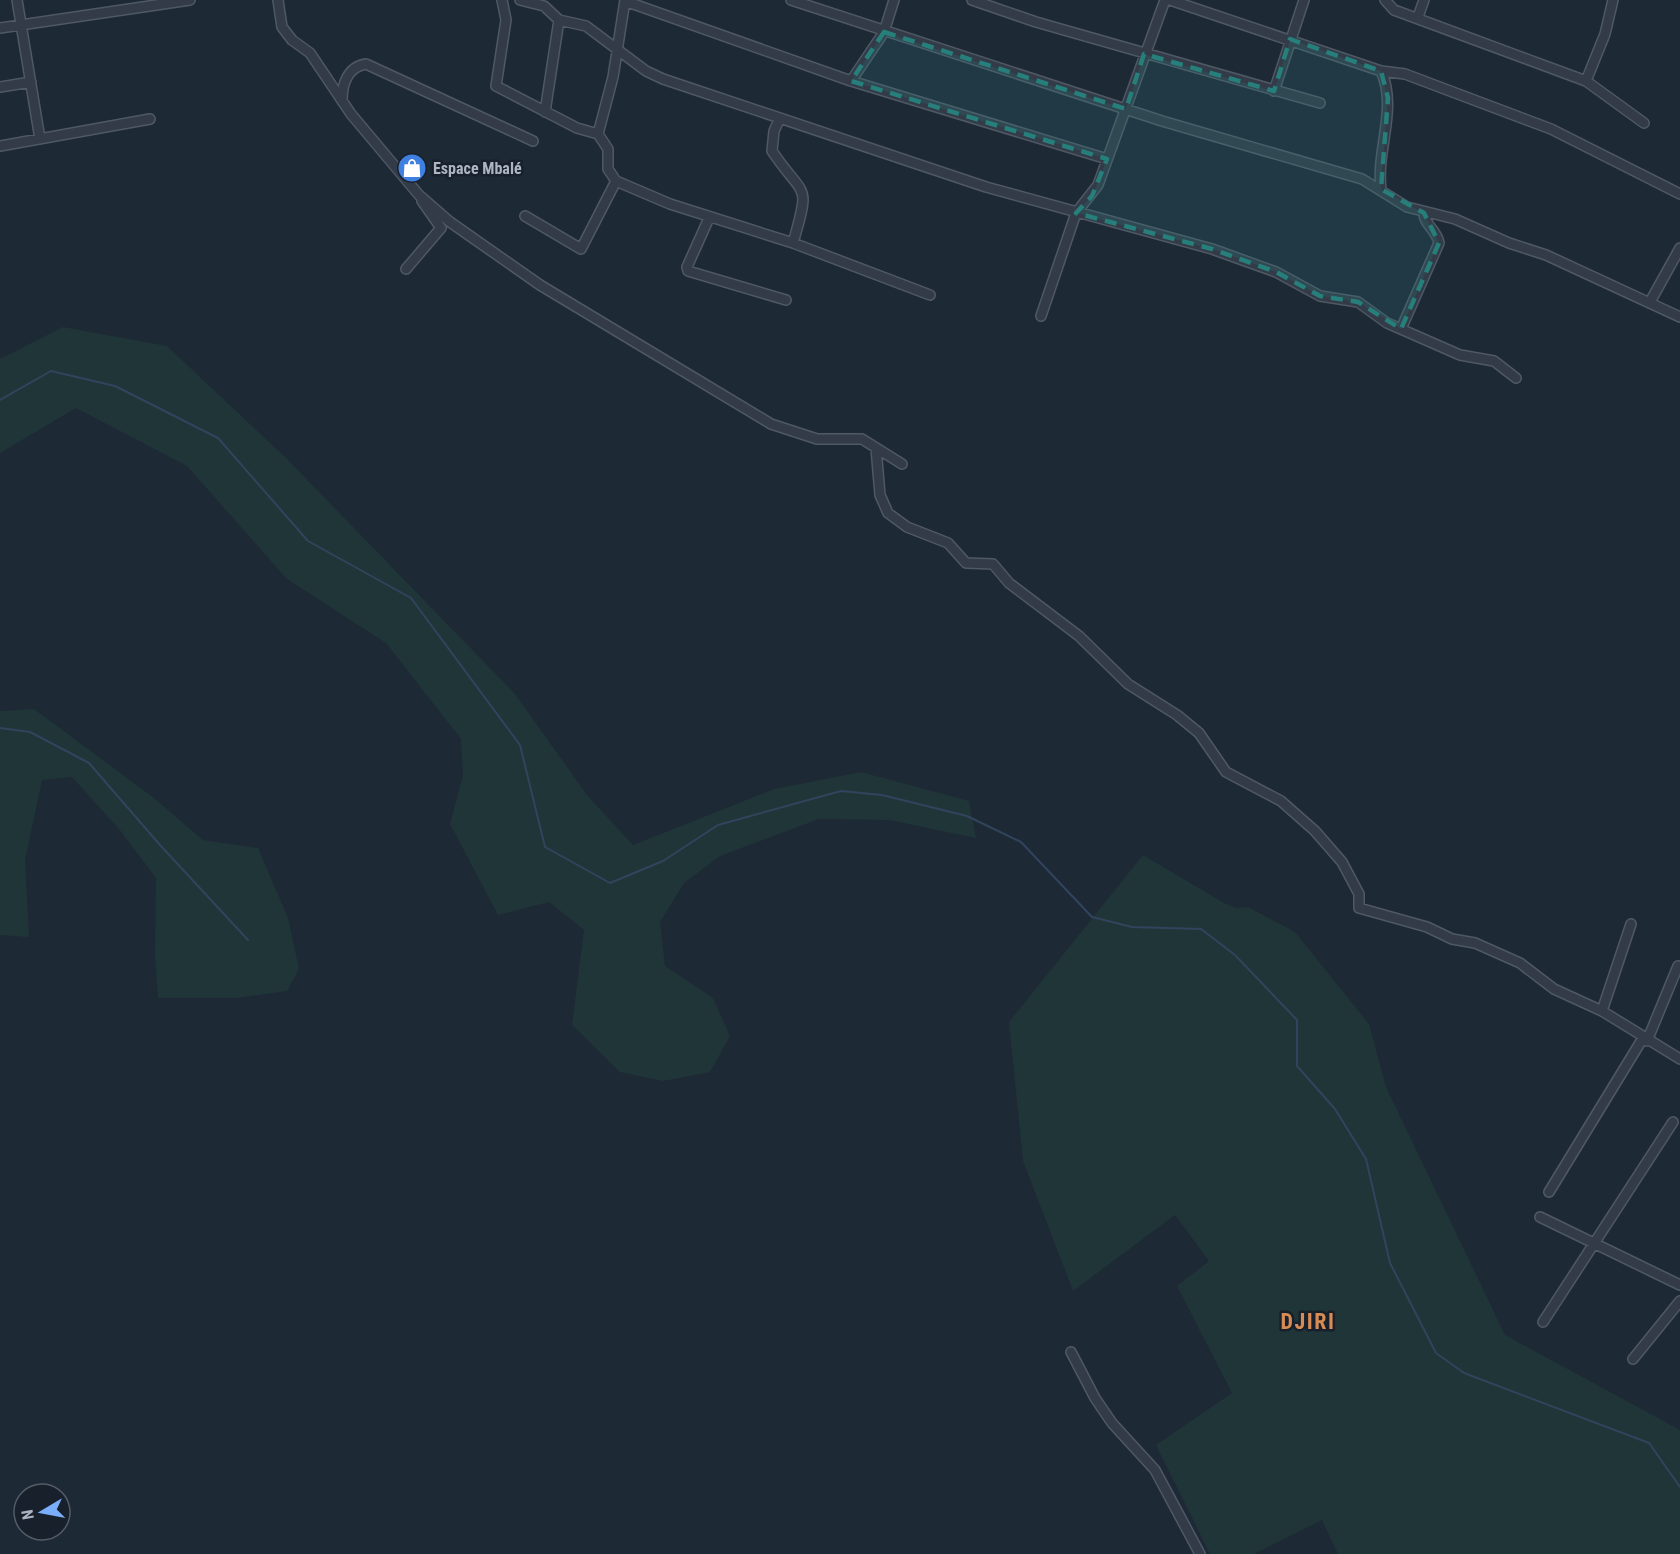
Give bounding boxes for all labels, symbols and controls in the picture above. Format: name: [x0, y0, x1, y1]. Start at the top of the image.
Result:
shop icon: Espace Mbalé: [396, 152, 428, 184]
place label: Espace Mbalé: [433, 159, 522, 178]
district label: DJIRI: [1281, 1309, 1335, 1334]
north arrow: [12, 1482, 72, 1542]
text: N: [18, 1508, 38, 1521]

